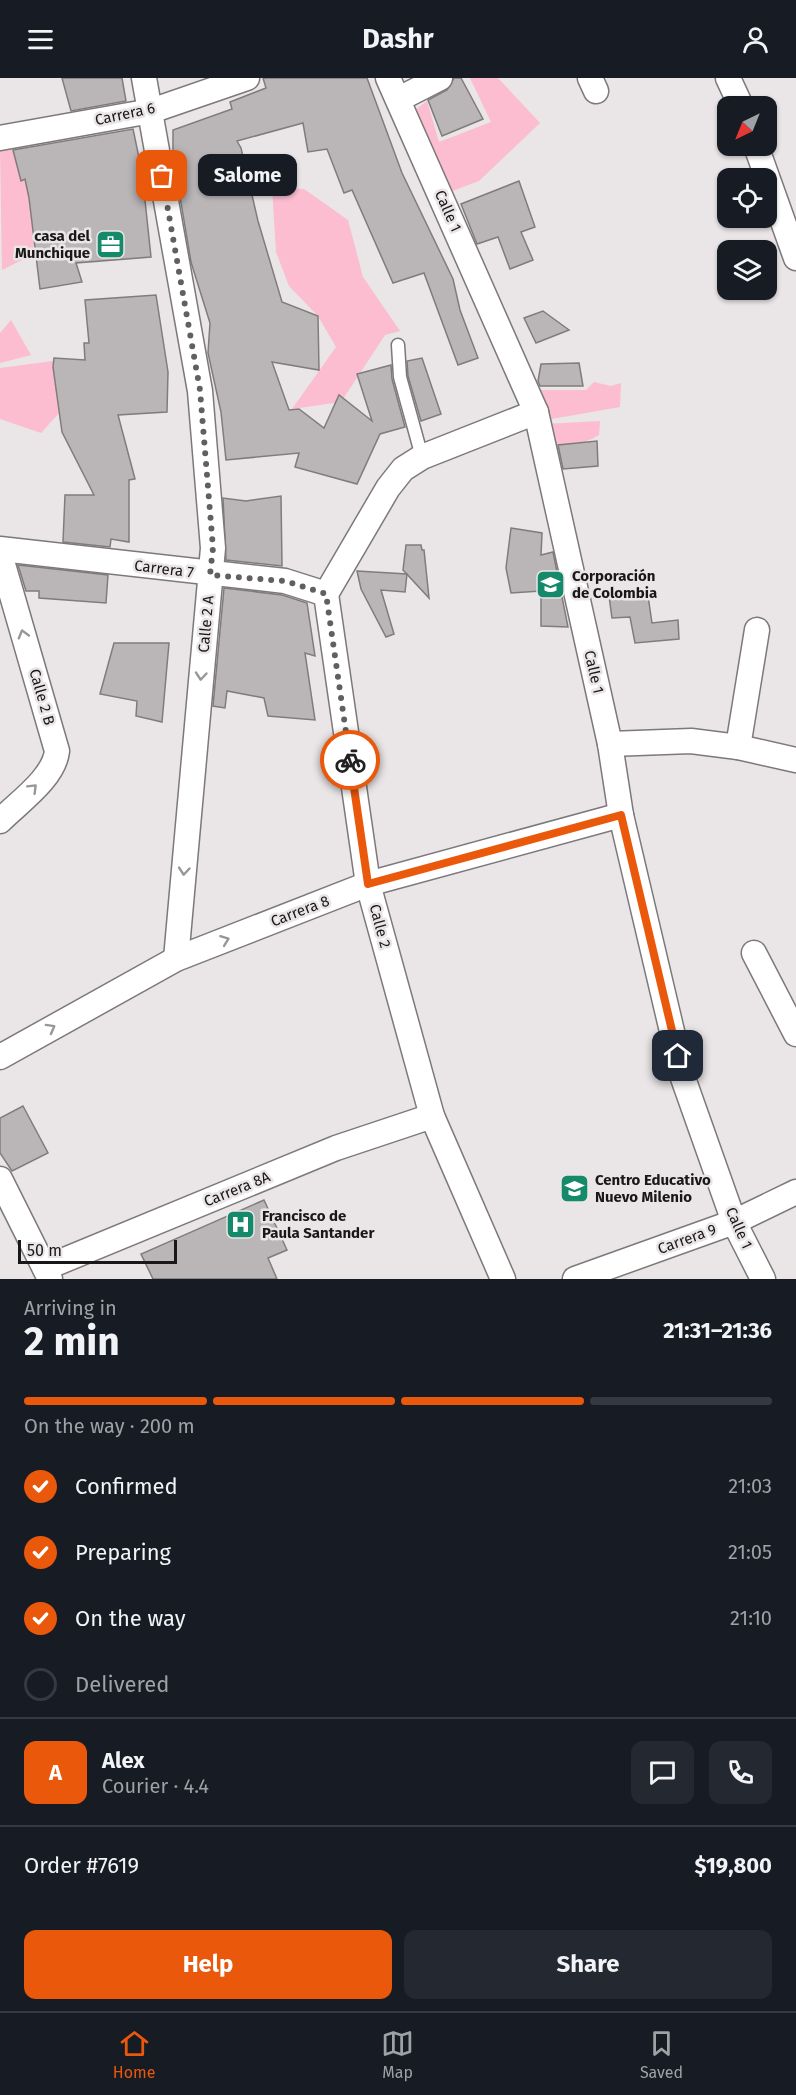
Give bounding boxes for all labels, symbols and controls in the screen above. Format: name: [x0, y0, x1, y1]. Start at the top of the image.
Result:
icon: menu: [24, 23, 57, 56]
text: Dashr: [362, 23, 434, 55]
icon: person: [739, 23, 772, 56]
north arrow: [717, 96, 777, 156]
map controls: [717, 96, 777, 300]
street label: Carrera 6: [93, 99, 157, 129]
pin: [136, 150, 187, 201]
callout: Salome: [198, 155, 297, 197]
icon: bag: [145, 159, 178, 192]
text: Salome: [214, 163, 281, 187]
button: locate: [717, 168, 777, 228]
street label: Calle 1: [431, 187, 465, 235]
place label: casa del Munchique: [15, 227, 91, 262]
office icon: casa del Munchique: [95, 229, 127, 261]
button: layers: [717, 240, 777, 300]
street label: Carrera 7: [133, 556, 195, 582]
place label: Corporación de Colombia: [572, 567, 657, 602]
school or university icon: Corporación de Colombia: [535, 569, 567, 601]
street label: Calle 2 A: [195, 594, 217, 653]
one-way arrow: [18, 629, 30, 640]
street label: Calle 1: [580, 649, 608, 695]
street label: Calle 2 B: [25, 667, 59, 727]
one-way arrow: [195, 672, 208, 681]
courier: [320, 730, 380, 790]
icon: bike: [334, 744, 367, 777]
one-way arrow: [25, 784, 36, 795]
one-way arrow: [178, 866, 191, 875]
street label: Carrera 8: [268, 892, 332, 930]
street label: Calle 2: [366, 902, 394, 950]
one-way arrow: [219, 935, 230, 947]
one-way arrow: [45, 1024, 55, 1035]
pin: [652, 1030, 703, 1081]
icon: home: [661, 1039, 694, 1072]
street label: Carrera 8A: [201, 1167, 273, 1210]
place label: Centro Educativo Nuevo Milenio: [595, 1171, 711, 1206]
school or university icon: Centro Educativo Nuevo Milenio: [558, 1173, 590, 1205]
street label: Calle 1: [722, 1204, 756, 1252]
place label: Francisco de Paula Santander: [262, 1207, 375, 1242]
hospital icon: Francisco de Paula Santander: [225, 1209, 257, 1241]
street label: Carrera 9: [655, 1220, 719, 1258]
scale bar: [18, 1237, 177, 1264]
text: 50 m: [27, 1241, 62, 1260]
text: Arriving in: [24, 1296, 117, 1320]
text: 21:31–21:36: [663, 1317, 772, 1344]
text: 2 min: [24, 1319, 120, 1365]
text: On the way · 200 m: [24, 1414, 195, 1438]
icon: check: [24, 1470, 57, 1503]
text: Confirmed: [75, 1473, 178, 1500]
text: 21:03: [728, 1474, 772, 1498]
icon: check: [24, 1536, 57, 1569]
text: Preparing: [75, 1539, 171, 1566]
text: 21:05: [728, 1540, 772, 1564]
icon: check: [24, 1602, 57, 1635]
text: On the way: [75, 1605, 186, 1632]
text: 21:10: [730, 1606, 772, 1630]
text: Delivered: [75, 1671, 170, 1698]
button: chat: [631, 1741, 694, 1804]
button: phone: [709, 1741, 772, 1804]
text: Alex: [102, 1747, 145, 1774]
text: A: [49, 1759, 62, 1786]
text: Courier · 4.4: [102, 1774, 209, 1798]
text: Order #7619: [24, 1852, 139, 1879]
text: $19,800: [694, 1852, 772, 1879]
button: Help: [24, 1930, 392, 1999]
button: Share: [404, 1930, 772, 1999]
tab: Home: [113, 2027, 156, 2082]
tab: Map: [381, 2027, 414, 2082]
tab: Saved: [640, 2027, 683, 2082]

